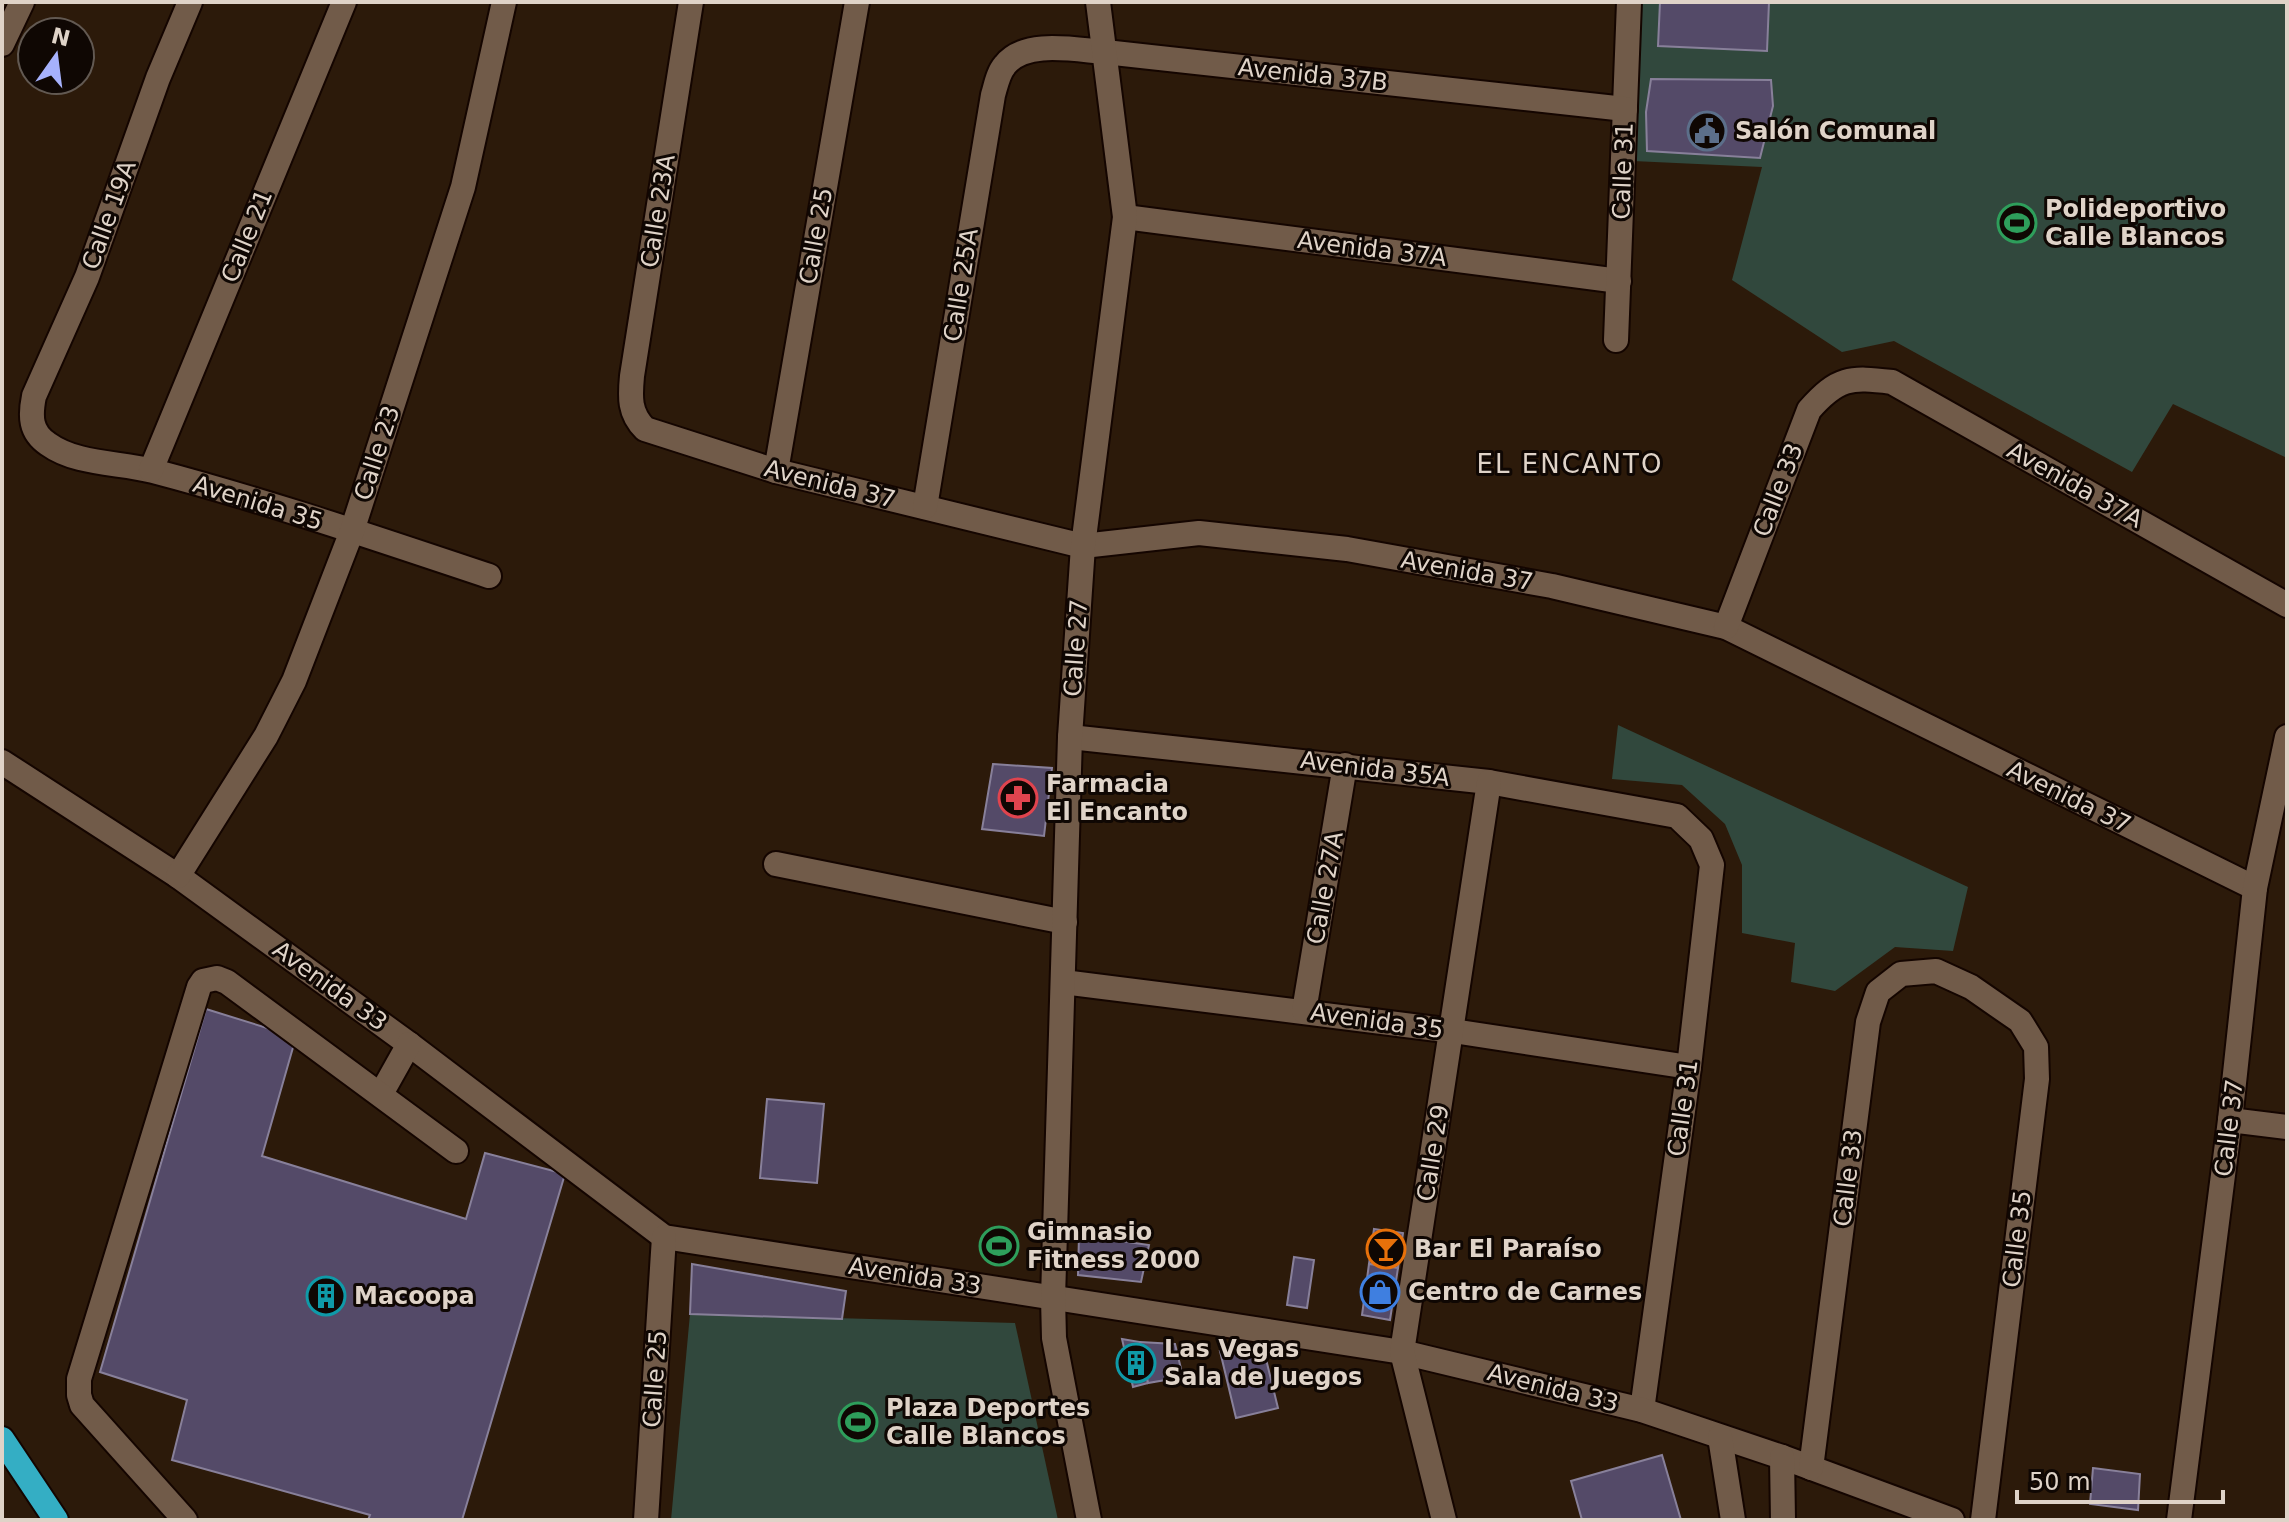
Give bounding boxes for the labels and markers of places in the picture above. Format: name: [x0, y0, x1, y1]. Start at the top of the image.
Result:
public building icon: Salón Comunal: [1686, 110, 1728, 152]
place label: Salón Comunal: [1735, 117, 1936, 145]
place label: Polideportivo Calle Blancos: [2045, 195, 2226, 251]
sports icon: Polideportivo Calle Blancos: [1996, 202, 2038, 244]
place label: Farmacia El Encanto: [1046, 770, 1188, 826]
pharmacy icon: Farmacia El Encanto: [997, 777, 1039, 819]
place label: Gimnasio Fitness 2000: [1027, 1218, 1200, 1274]
sports icon: Gimnasio Fitness 2000: [978, 1225, 1020, 1267]
bar icon: Bar El Paraíso: [1365, 1228, 1407, 1270]
place label: Bar El Paraíso: [1414, 1235, 1602, 1263]
shop icon: Centro de Carnes: [1359, 1271, 1401, 1313]
building icon: Macoopa: [305, 1275, 347, 1317]
place label: Centro de Carnes: [1408, 1278, 1642, 1306]
place label: Macoopa: [354, 1282, 475, 1310]
place label: Las Vegas Sala de Juegos: [1164, 1335, 1362, 1391]
building icon: Las Vegas Sala de Juegos: [1115, 1342, 1157, 1384]
place label: Plaza Deportes Calle Blancos: [886, 1394, 1090, 1450]
sports icon: Plaza Deportes Calle Blancos: [837, 1401, 879, 1443]

